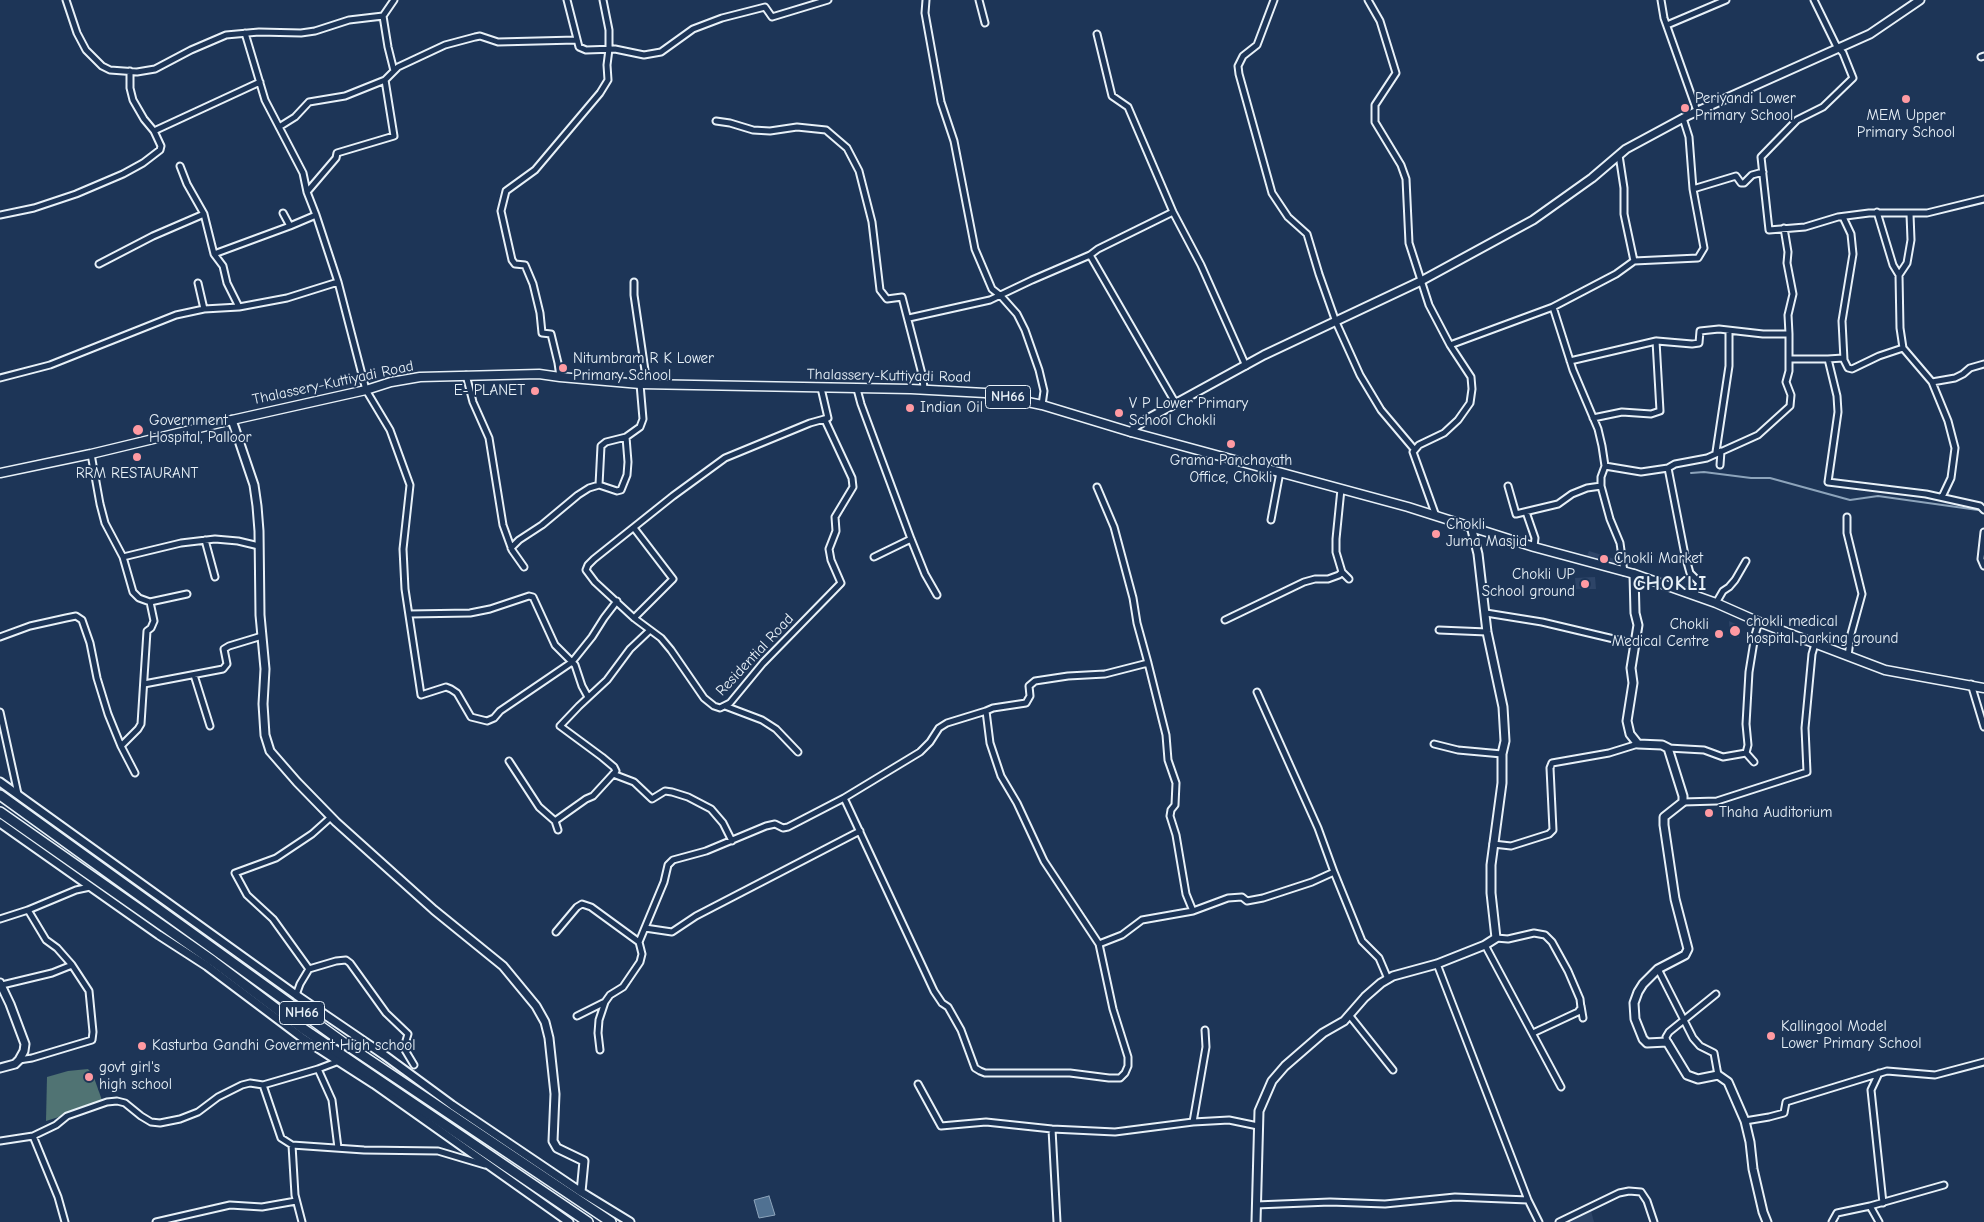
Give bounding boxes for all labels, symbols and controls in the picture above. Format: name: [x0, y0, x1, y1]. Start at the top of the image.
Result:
place label: Periyandi Lower Primary School: [1695, 90, 1796, 125]
marker: MEM Upper Primary School: [1900, 93, 1912, 105]
marker: Periyandi Lower Primary School: [1679, 102, 1691, 114]
place label: MEM Upper Primary School: [1857, 107, 1955, 142]
place label: Nitumbram R K Lower Primary School: [573, 350, 714, 385]
street label: Thalassery-Kuttiyadi Road: [251, 357, 415, 409]
marker: Nitumbram R K Lower Primary School: [557, 362, 569, 374]
street label: Thalassery-Kuttiyadi Road: [807, 366, 971, 386]
place label: E- PLANET: [454, 382, 525, 400]
marker: E- PLANET: [529, 385, 541, 397]
road number: NH66: [986, 386, 1030, 408]
place label: V P Lower Primary School Chokli: [1129, 395, 1248, 430]
place label: Indian Oil: [920, 399, 983, 417]
marker: Indian Oil: [904, 402, 916, 414]
marker: V P Lower Primary School Chokli: [1113, 407, 1125, 419]
place label: Government Hospital, Palloor: [149, 412, 252, 447]
marker: Government Hospital, Palloor: [131, 423, 145, 437]
marker: Grama Panchayath Office, Chokli: [1225, 438, 1237, 450]
marker: RRM RESTAURANT: [131, 451, 143, 463]
place label: Grama Panchayath Office, Chokli: [1170, 452, 1292, 487]
place label: RRM RESTAURANT: [76, 465, 198, 483]
place label: Chokli Juma Masjid: [1446, 516, 1527, 551]
marker: Chokli Juma Masjid: [1430, 528, 1442, 540]
place label: Chokli Market: [1614, 550, 1703, 568]
marker: Chokli Market: [1598, 553, 1610, 565]
place label: Chokli UP School ground: [1482, 566, 1575, 601]
district label: CHOKLI: [1632, 572, 1708, 596]
marker: Chokli UP School ground: [1579, 578, 1591, 590]
street label: Residential Road: [712, 610, 798, 700]
place label: chokli medical hospital parking ground: [1746, 613, 1898, 648]
place label: Chokli Medical Centre: [1612, 616, 1709, 651]
marker: chokli medical hospital parking ground: [1728, 624, 1742, 638]
marker: Chokli Medical Centre: [1713, 628, 1725, 640]
place label: Thaha Auditorium: [1719, 804, 1832, 822]
marker: Thaha Auditorium: [1703, 807, 1715, 819]
road number: NH66: [280, 1001, 324, 1024]
place label: Kallingool Model Lower Primary School: [1781, 1018, 1922, 1053]
marker: Kallingool Model Lower Primary School: [1765, 1030, 1777, 1042]
place label: Kasturba Gandhi Goverment High school: [152, 1037, 416, 1055]
marker: Kasturba Gandhi Goverment High school: [136, 1040, 148, 1052]
place label: govt girl's high school: [99, 1059, 172, 1094]
marker: govt girl's high school: [83, 1071, 95, 1083]

